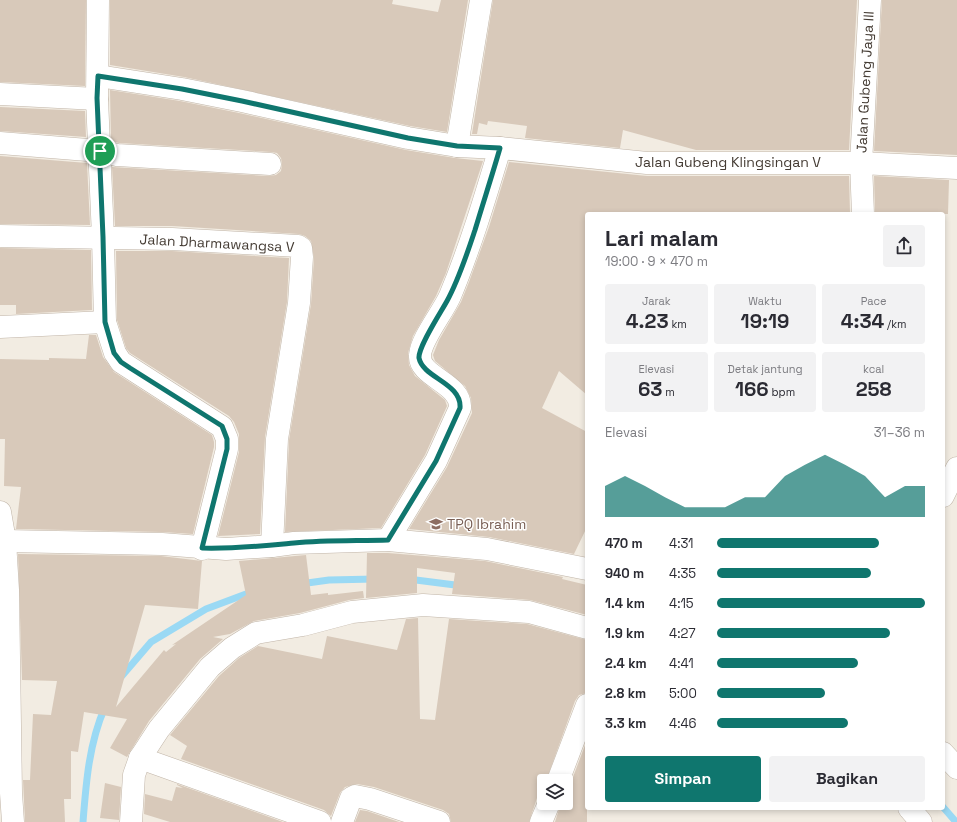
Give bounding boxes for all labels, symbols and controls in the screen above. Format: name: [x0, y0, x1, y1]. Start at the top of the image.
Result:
street label: Jalan Gubeng Jaya III: [852, 11, 878, 153]
pin: [83, 134, 117, 168]
icon: arrive: [89, 140, 111, 162]
street label: Jalan Gubeng Klingsingan V: [635, 153, 821, 171]
text: Lari malam: [605, 224, 719, 252]
button: share: [883, 225, 925, 267]
street label: Jalan Dharmawangsa V: [139, 230, 295, 256]
text: 19:00 · 9 × 470 m: [605, 253, 708, 270]
text: Jarak: [642, 294, 671, 308]
text: Waktu: [748, 294, 782, 308]
text: Pace: [861, 294, 887, 308]
text: 4.23: [626, 308, 669, 334]
text: 19:19: [741, 308, 789, 334]
text: 4:34: [841, 308, 884, 334]
text: km: [669, 317, 687, 331]
text: /km: [884, 317, 907, 331]
text: Elevasi: [638, 362, 674, 376]
text: Detak jantung: [728, 362, 802, 376]
text: kcal: [863, 362, 884, 376]
text: 63: [638, 376, 662, 402]
text: 166: [735, 376, 769, 402]
text: 258: [856, 376, 892, 402]
text: m: [662, 385, 675, 399]
text: bpm: [769, 385, 795, 399]
text: Elevasi: [605, 424, 647, 441]
text: 31–36 m: [874, 424, 925, 441]
place label: TPQ Ibrahim: [447, 515, 526, 533]
school or university icon: TPQ Ibrahim: [428, 516, 444, 532]
text: 470 m: [605, 535, 643, 552]
text: 4:31: [669, 535, 694, 552]
text: 940 m: [605, 565, 644, 582]
text: 4:35: [669, 565, 696, 582]
text: 1.4 km: [605, 595, 645, 612]
text: 4:15: [669, 595, 694, 612]
text: 1.9 km: [605, 625, 645, 642]
text: 4:27: [669, 625, 695, 642]
text: 2.4 km: [605, 655, 647, 672]
text: 4:41: [669, 655, 694, 672]
text: 2.8 km: [605, 685, 646, 702]
text: 5:00: [669, 685, 697, 702]
text: 3.3 km: [605, 715, 646, 732]
text: 4:46: [669, 715, 697, 732]
button: Simpan: [605, 756, 761, 802]
button: Bagikan: [769, 756, 925, 802]
map controls: [537, 774, 573, 810]
button: layers: [537, 774, 573, 810]

